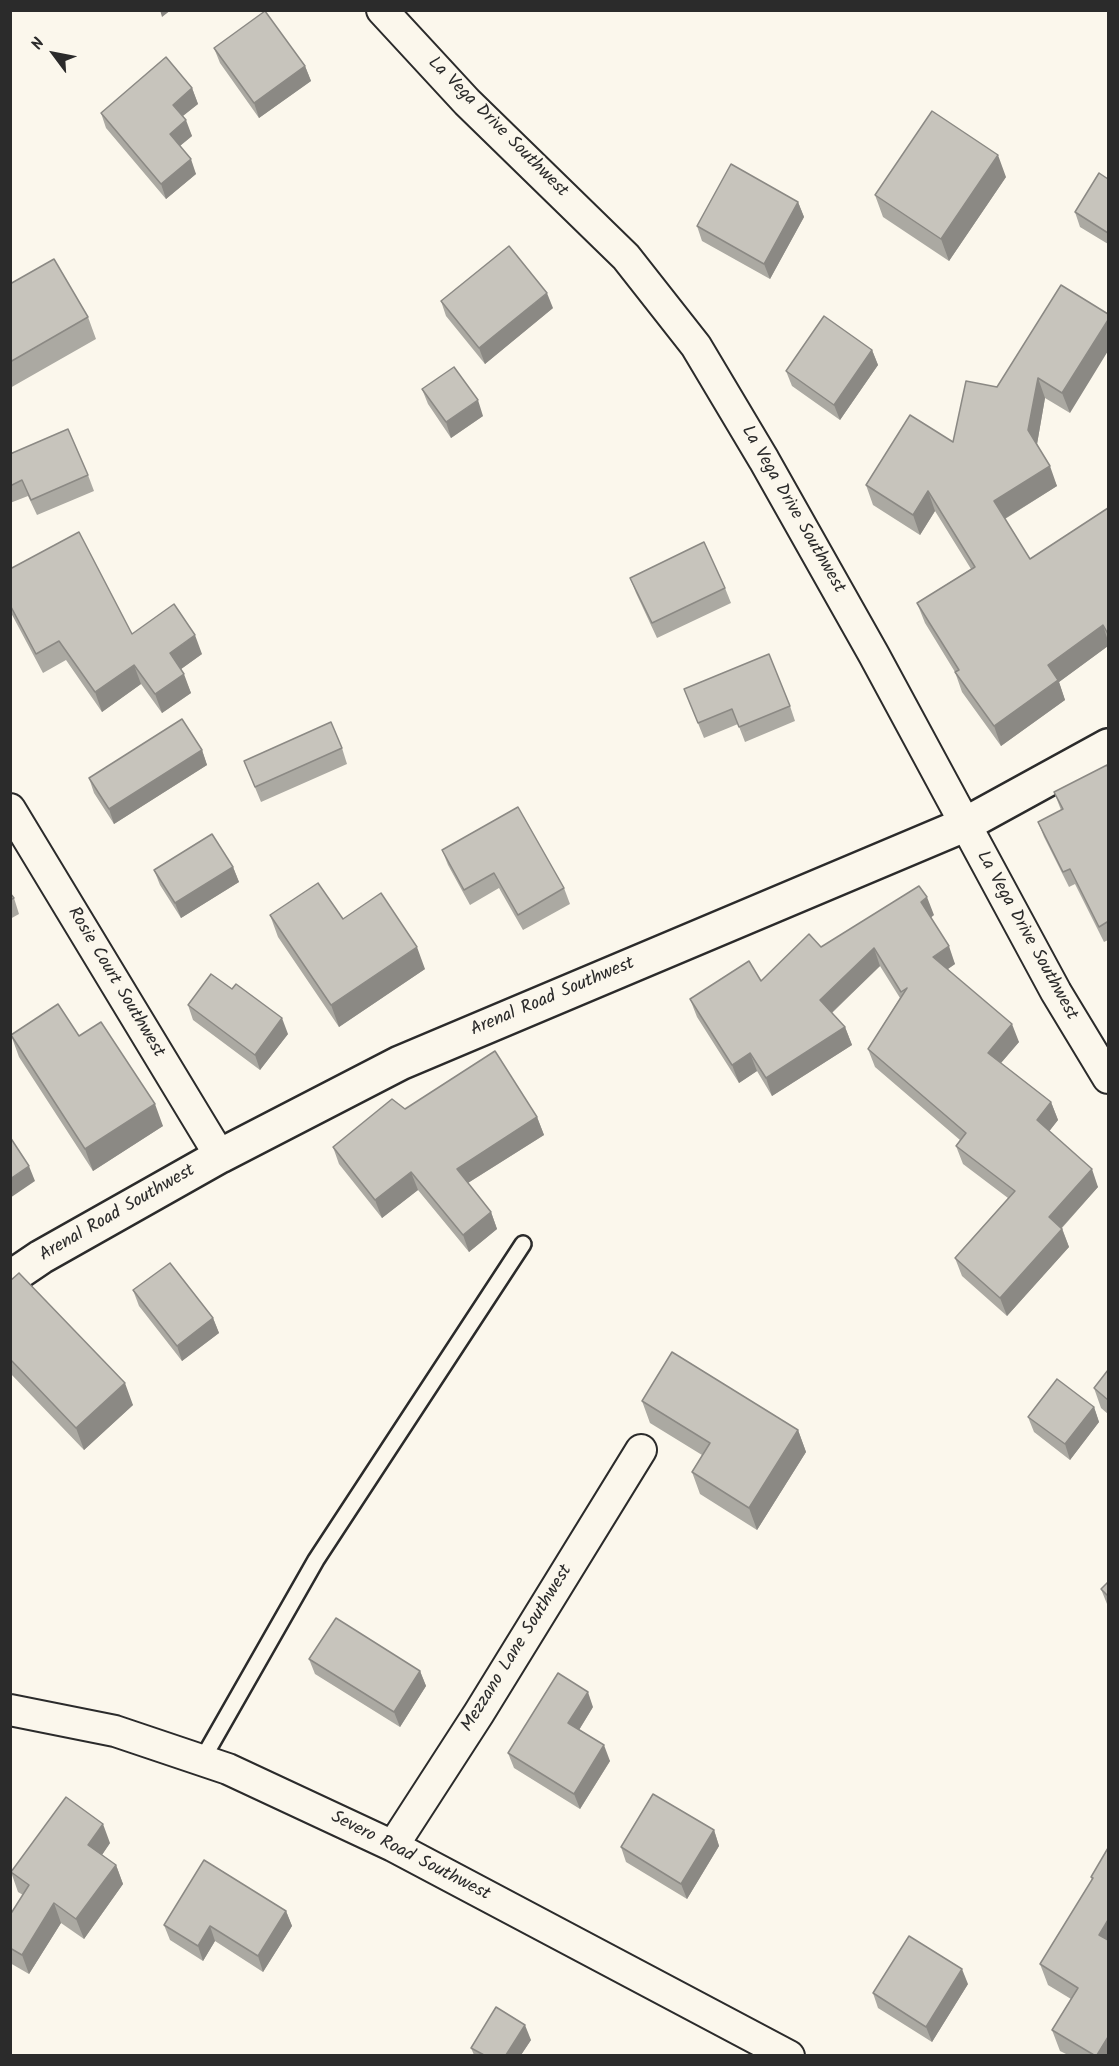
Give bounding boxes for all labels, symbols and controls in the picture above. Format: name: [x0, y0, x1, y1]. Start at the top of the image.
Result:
north arrow: [24, 24, 84, 84]
text: N: [25, 33, 52, 55]
street label: La Vega Drive Southwest: [422, 53, 572, 203]
street label: La Vega Drive Southwest: [735, 422, 849, 598]
street label: La Vega Drive Southwest: [971, 848, 1081, 1024]
street label: Rosie Court Southwest: [62, 904, 168, 1062]
street label: Arenal Road Southwest: [468, 954, 638, 1042]
street label: Arenal Road Southwest: [36, 1161, 200, 1267]
street label: Mezzano Lane Southwest: [458, 1562, 578, 1736]
street label: Severo Road Southwest: [327, 1807, 493, 1907]

